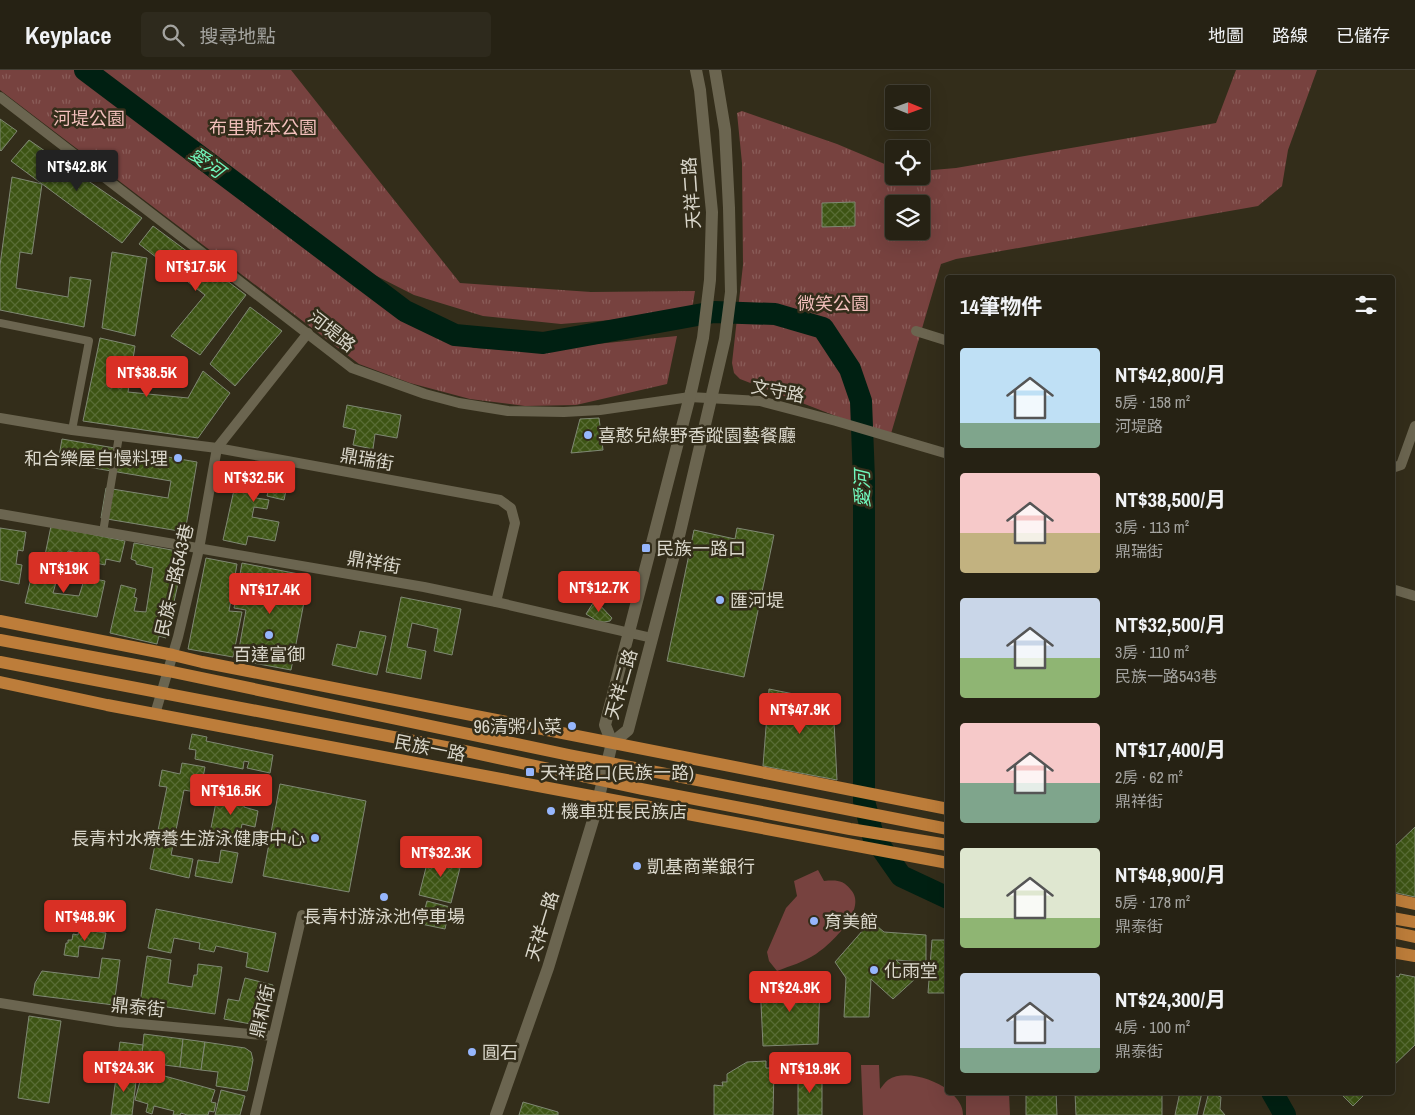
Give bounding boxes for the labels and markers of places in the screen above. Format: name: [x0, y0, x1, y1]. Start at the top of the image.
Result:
pin: NT$42.8K: [25, 150, 129, 192]
pin: NT$17.5K: [144, 250, 248, 292]
pin: NT$38.5K: [95, 356, 199, 398]
place label: 喜憨兒綠野香蹤園藝餐廳: [598, 423, 796, 448]
marker: 喜憨兒綠野香蹤園藝餐廳: [582, 429, 594, 441]
place label: 和合樂屋自慢料理: [24, 446, 168, 471]
marker: 和合樂屋自慢料理: [172, 452, 184, 464]
pin: NT$32.5K: [202, 460, 306, 503]
place label: 民族一路口: [656, 536, 746, 561]
marker: 民族一路口: [640, 542, 652, 554]
pin: NT$19K: [23, 552, 105, 594]
pin: NT$12.7K: [547, 570, 651, 613]
pin: NT$17.4K: [218, 572, 322, 615]
place label: 匯河堤: [730, 588, 784, 613]
marker: 匯河堤: [714, 594, 726, 606]
marker: 百達富御: [263, 629, 275, 641]
place label: 百達富御: [233, 642, 305, 667]
pin: NT$47.9K: [748, 692, 852, 735]
place label: 96清粥小菜: [474, 714, 562, 739]
marker: 96清粥小菜: [566, 720, 578, 732]
place label: 天祥路口(民族一路): [540, 760, 694, 785]
marker: 天祥路口(民族一路): [524, 766, 536, 778]
pin: NT$16.5K: [179, 774, 283, 816]
place label: 機車班長民族店: [561, 799, 687, 824]
marker: 機車班長民族店: [545, 805, 557, 817]
place label: 長青村水療養生游泳健康中心: [71, 826, 305, 851]
marker: 長青村水療養生游泳健康中心: [309, 832, 321, 844]
pin: NT$32.3K: [389, 836, 493, 878]
place label: 凱基商業銀行: [647, 854, 755, 879]
marker: 凱基商業銀行: [631, 860, 643, 872]
marker: 長青村游泳池停車場: [378, 891, 390, 903]
pin: NT$48.9K: [33, 900, 137, 942]
place label: 長青村游泳池停車場: [303, 904, 465, 929]
place label: 育美館: [824, 909, 878, 934]
marker: 育美館: [808, 915, 820, 927]
place label: 化雨堂: [884, 958, 938, 983]
marker: 化雨堂: [868, 964, 880, 976]
pin: NT$24.9K: [738, 970, 842, 1013]
place label: 圓石: [482, 1040, 518, 1065]
marker: 圓石: [466, 1046, 478, 1058]
pin: NT$24.3K: [72, 1050, 176, 1093]
pin: NT$19.9K: [758, 1052, 862, 1094]

